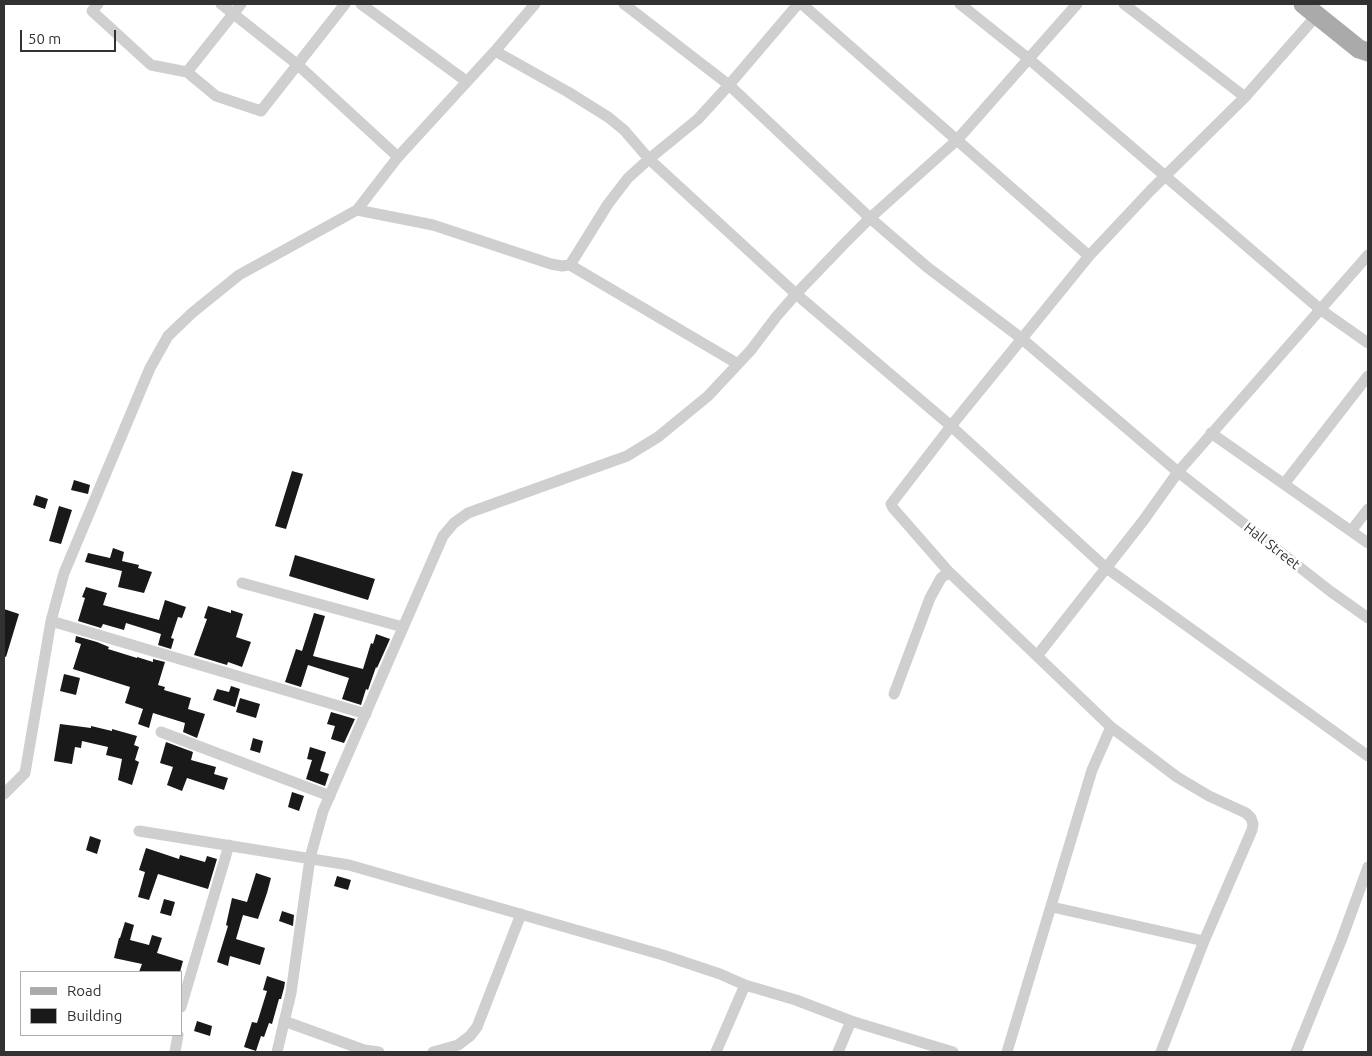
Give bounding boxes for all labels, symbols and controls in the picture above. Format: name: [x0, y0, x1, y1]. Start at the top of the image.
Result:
scale bar: [22, 20, 119, 52]
text: 50 m: [28, 30, 61, 47]
street label: Hall Street: [1241, 519, 1303, 573]
legend: [20, 971, 182, 1036]
text: Road: [67, 982, 102, 999]
text: Building: [67, 1007, 122, 1024]

